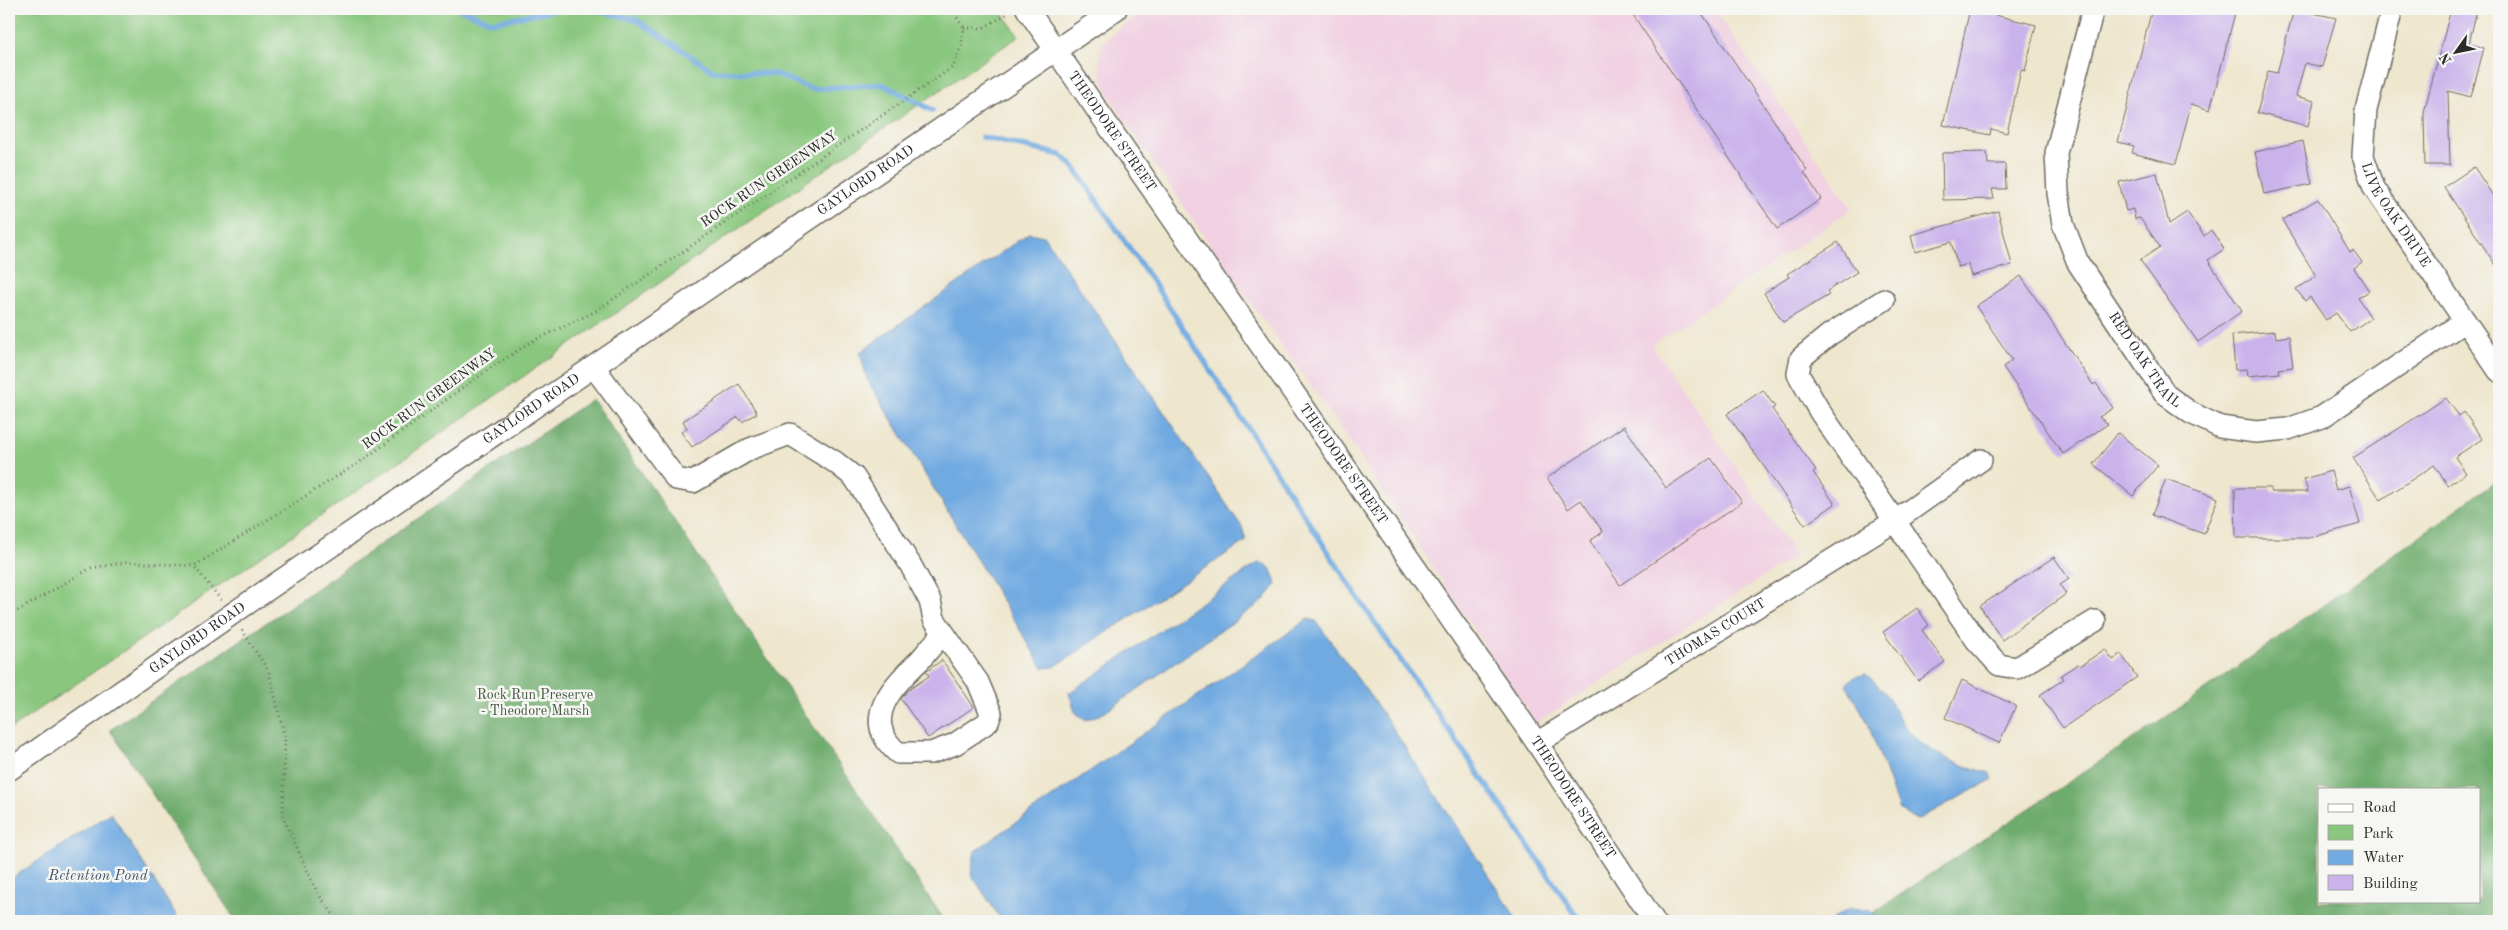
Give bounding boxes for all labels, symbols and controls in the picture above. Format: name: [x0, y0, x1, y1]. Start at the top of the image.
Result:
north arrow: [2430, 28, 2480, 78]
text: N: [2437, 50, 2455, 67]
street label: THEODORE STREET: [1065, 69, 1159, 194]
street label: ROCK RUN GREENWAY: [698, 128, 840, 230]
street label: GAYLORD ROAD: [815, 142, 917, 218]
street label: LIVE OAK DRIVE: [2359, 161, 2433, 270]
street label: RED OAK TRAIL: [2106, 310, 2184, 410]
street label: ROCK RUN GREENWAY: [360, 346, 498, 452]
street label: GAYLORD ROAD: [481, 371, 582, 447]
street label: THEODORE STREET: [1297, 401, 1390, 527]
street label: THOMAS COURT: [1663, 596, 1768, 669]
street label: GAYLORD ROAD: [147, 600, 248, 676]
park label: Rock Run Preserve - Theodore Marsh: [477, 688, 593, 718]
street label: THEODORE STREET: [1528, 734, 1618, 861]
legend: [2318, 788, 2480, 902]
text: Road: [2363, 801, 2397, 816]
text: Park: [2363, 827, 2394, 842]
text: Water: [2363, 851, 2404, 866]
water label: Retention Pond: [47, 869, 149, 884]
text: Building: [2363, 877, 2418, 892]

